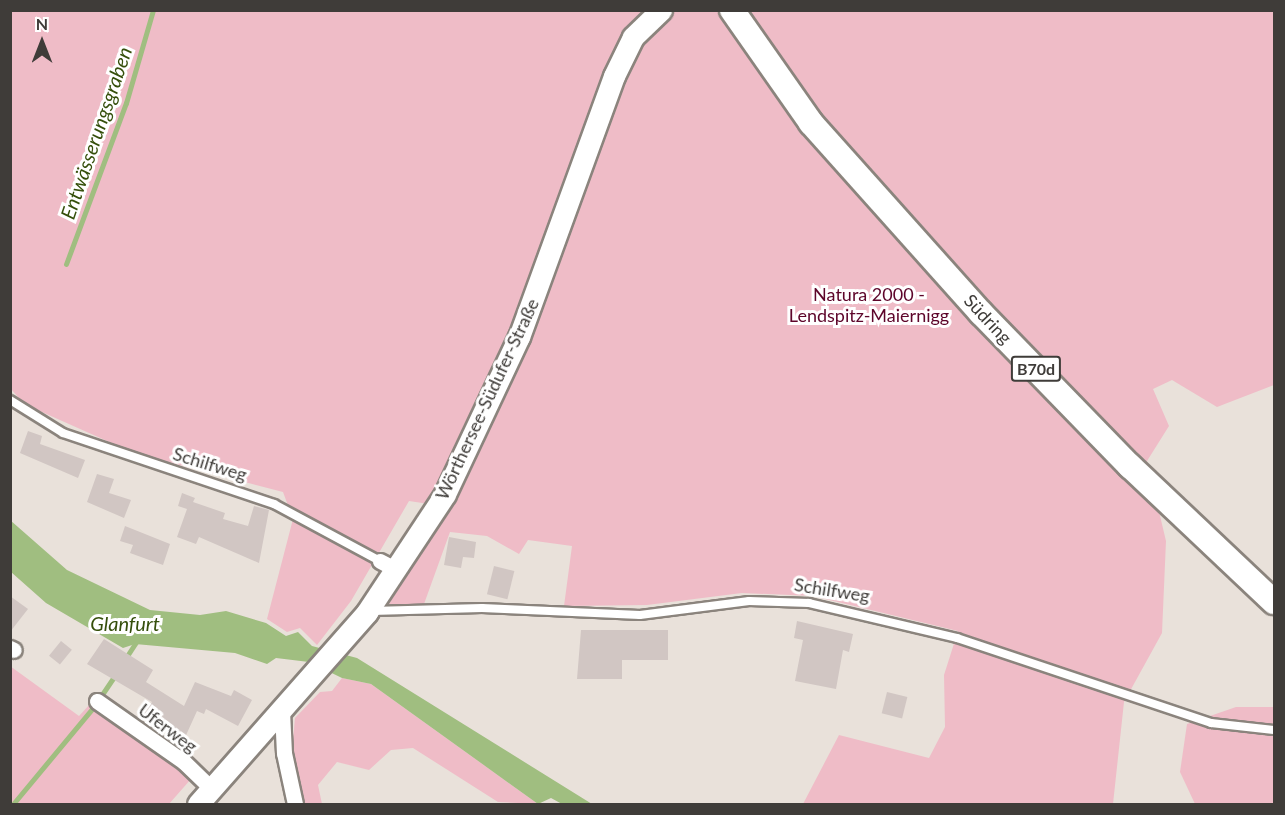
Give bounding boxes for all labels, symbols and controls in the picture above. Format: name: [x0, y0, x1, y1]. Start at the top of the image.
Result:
north arrow: [12, 12, 72, 72]
text: N: [36, 14, 48, 33]
water label: Entwässerungsgraben: [55, 44, 137, 222]
park label: Natura 2000 - Lendspitz-Maiernigg: [789, 284, 949, 326]
street label: Südring: [960, 290, 1016, 348]
street label: Wörthersee-Südufer-Straße: [431, 295, 543, 503]
road number: B70d: [1010, 356, 1062, 382]
street label: Schilfweg: [170, 443, 250, 485]
street label: Schilfweg: [793, 573, 871, 607]
water label: Glanfurt: [90, 611, 160, 635]
street label: Uferweg: [134, 699, 202, 757]

